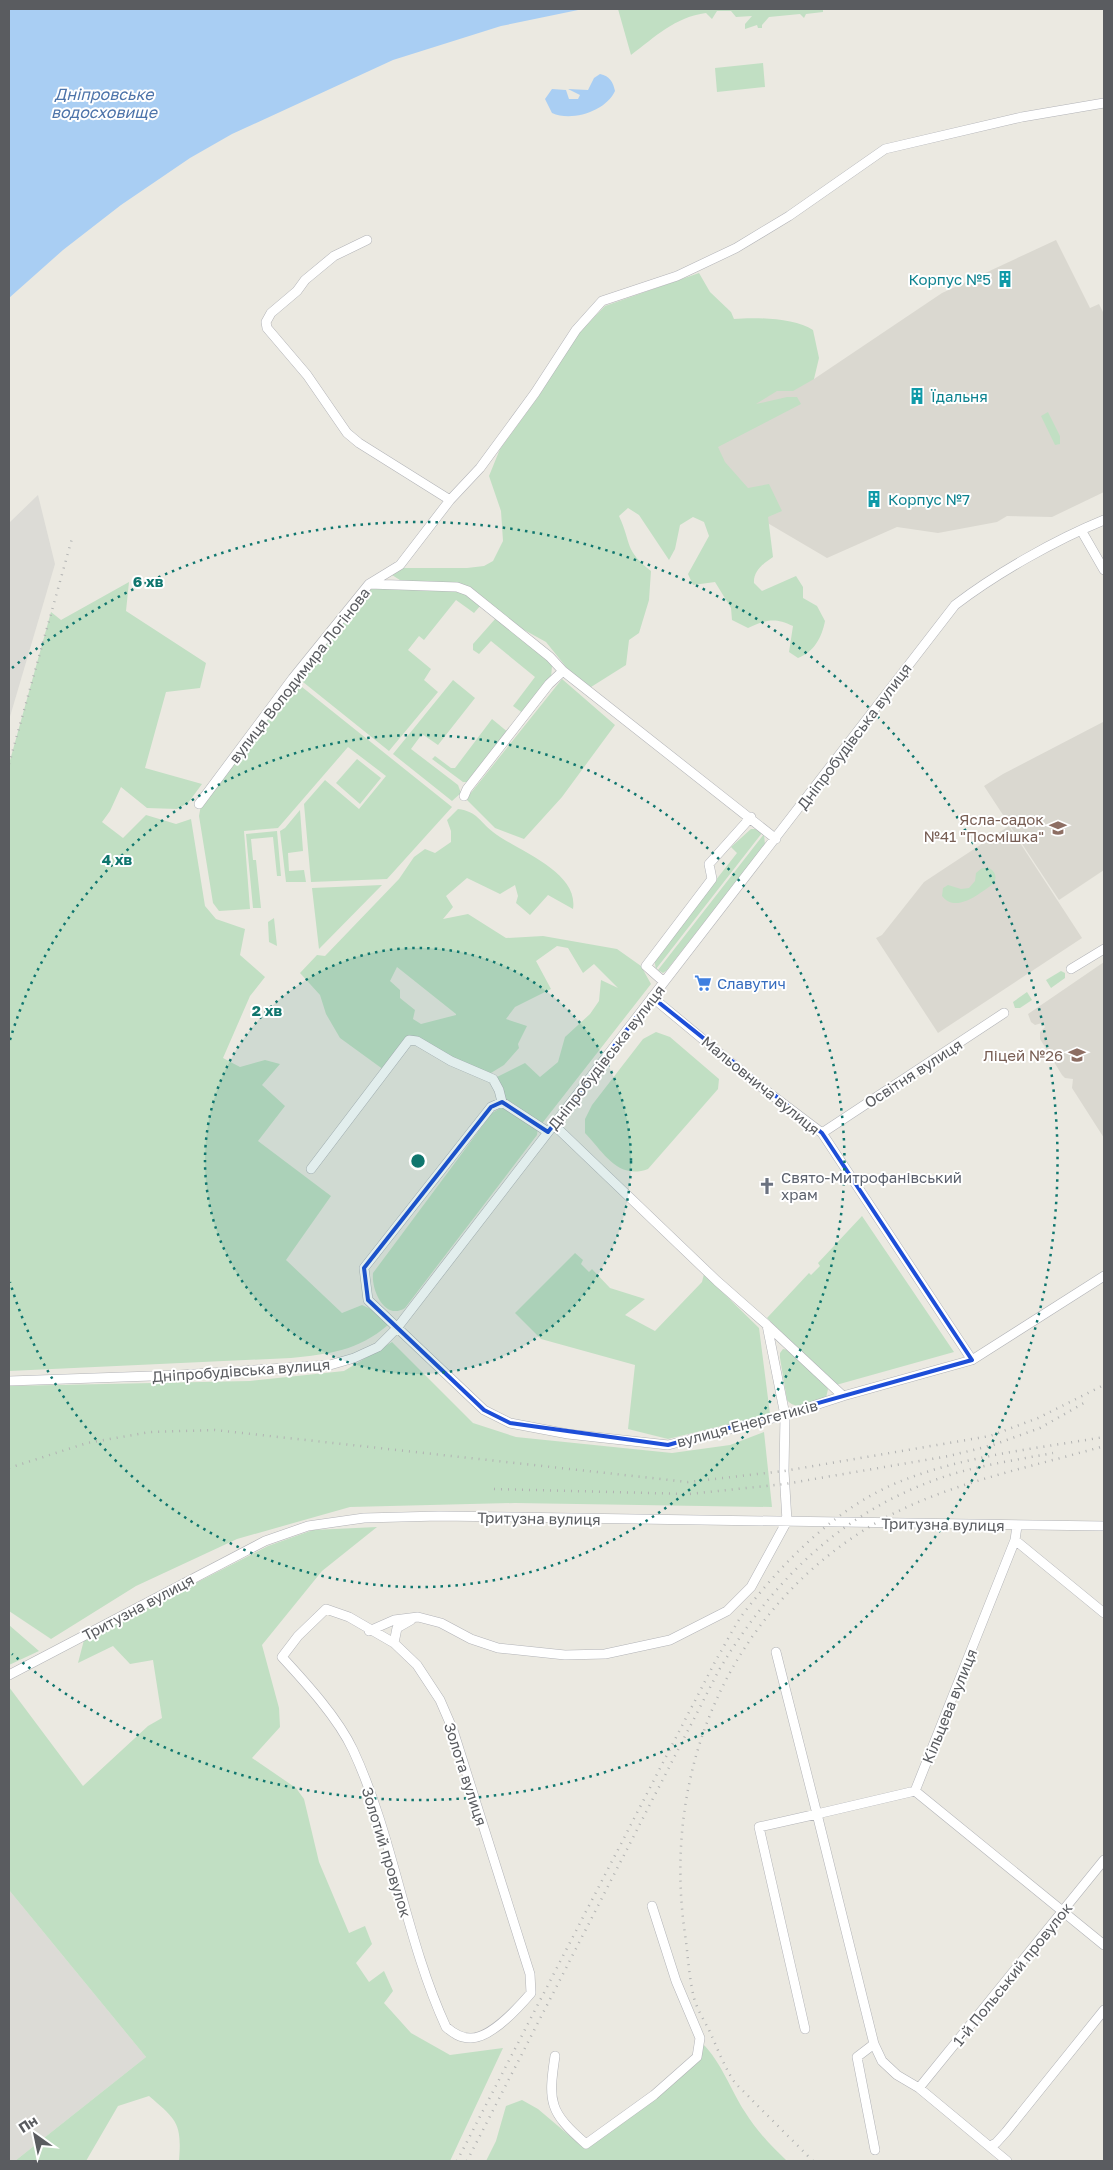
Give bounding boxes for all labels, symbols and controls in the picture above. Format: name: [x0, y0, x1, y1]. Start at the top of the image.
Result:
water label: Дніпровське водосховище: [51, 84, 159, 122]
building icon: Корпус №5: [995, 269, 1015, 289]
place label: Корпус №5: [908, 270, 991, 288]
building icon: Їдальня: [907, 386, 927, 406]
place label: Їдальня: [930, 387, 988, 405]
building icon: Корпус №7: [864, 489, 884, 509]
place label: Корпус №7: [888, 490, 970, 508]
text: 6 хв: [133, 572, 164, 590]
street label: вулиця Володимира Логінова: [225, 584, 373, 766]
street label: Дніпробудівська вулиця: [793, 659, 915, 813]
place label: Ясла-садок №41 "Посмішка": [924, 810, 1044, 845]
school or university icon: Ясла-садок №41 "Посмішка": [1048, 818, 1068, 838]
text: 4 хв: [102, 850, 133, 868]
supermarket icon: Славутич: [693, 973, 713, 993]
place label: Славутич: [717, 974, 786, 992]
street label: Дніпробудівська вулиця: [544, 981, 668, 1133]
text: 2 хв: [252, 1001, 282, 1019]
street label: Мальовнича вулиця: [698, 1032, 824, 1138]
street label: Освітня вулиця: [861, 1035, 965, 1111]
school or university icon: Ліцей №26: [1067, 1045, 1087, 1065]
place label: Ліцей №26: [983, 1046, 1063, 1064]
centre of rings: [409, 1152, 427, 1170]
place label: Свято-Митрофанівський храм: [781, 1168, 962, 1203]
church icon: Свято-Митрофанівський храм: [757, 1176, 777, 1196]
street label: Дніпробудівська вулиця: [151, 1355, 331, 1385]
street label: вулиця Енергетиків: [675, 1396, 819, 1450]
street label: Тритузна вулиця: [477, 1508, 601, 1528]
street label: Тритузна вулиця: [881, 1514, 1005, 1534]
street label: Тритузна вулиця: [79, 1570, 197, 1644]
street label: Кільцева вулиця: [918, 1646, 980, 1766]
street label: Золота вулиця: [441, 1720, 491, 1828]
street label: Золотий провулок: [359, 1785, 416, 1920]
street label: 1-й Польський провулок: [949, 1898, 1076, 2049]
north arrow: [10, 2110, 60, 2160]
text: Пн: [15, 2111, 40, 2136]

